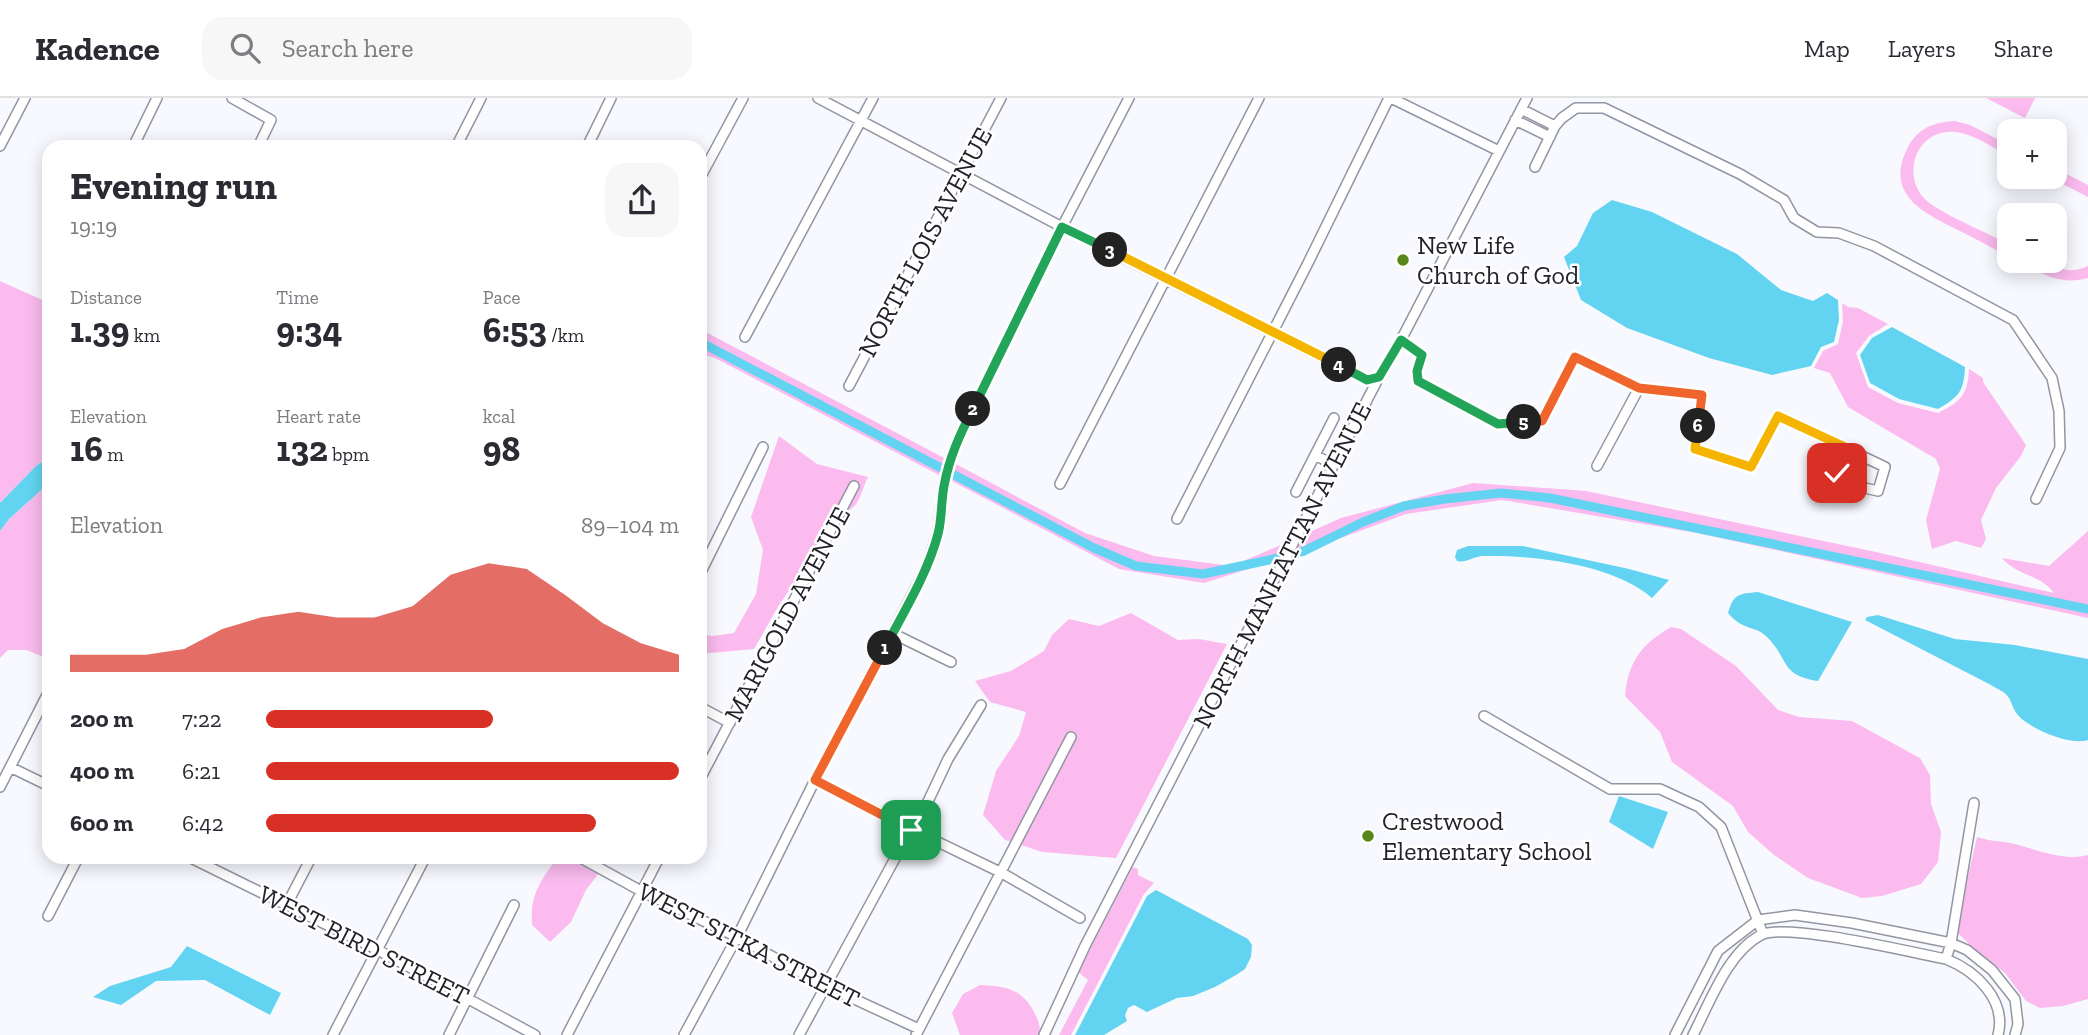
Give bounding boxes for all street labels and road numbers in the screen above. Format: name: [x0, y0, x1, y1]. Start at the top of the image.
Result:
street label: NORTH LOIS AVENUE: [851, 122, 999, 362]
street label: NORTH MANHATTAN AVENUE: [1186, 397, 1378, 733]
street label: MARIGOLD AVENUE: [717, 501, 857, 727]
street label: WEST SITKA STREET: [633, 875, 865, 1015]
street label: WEST BIRD STREET: [253, 878, 475, 1012]

